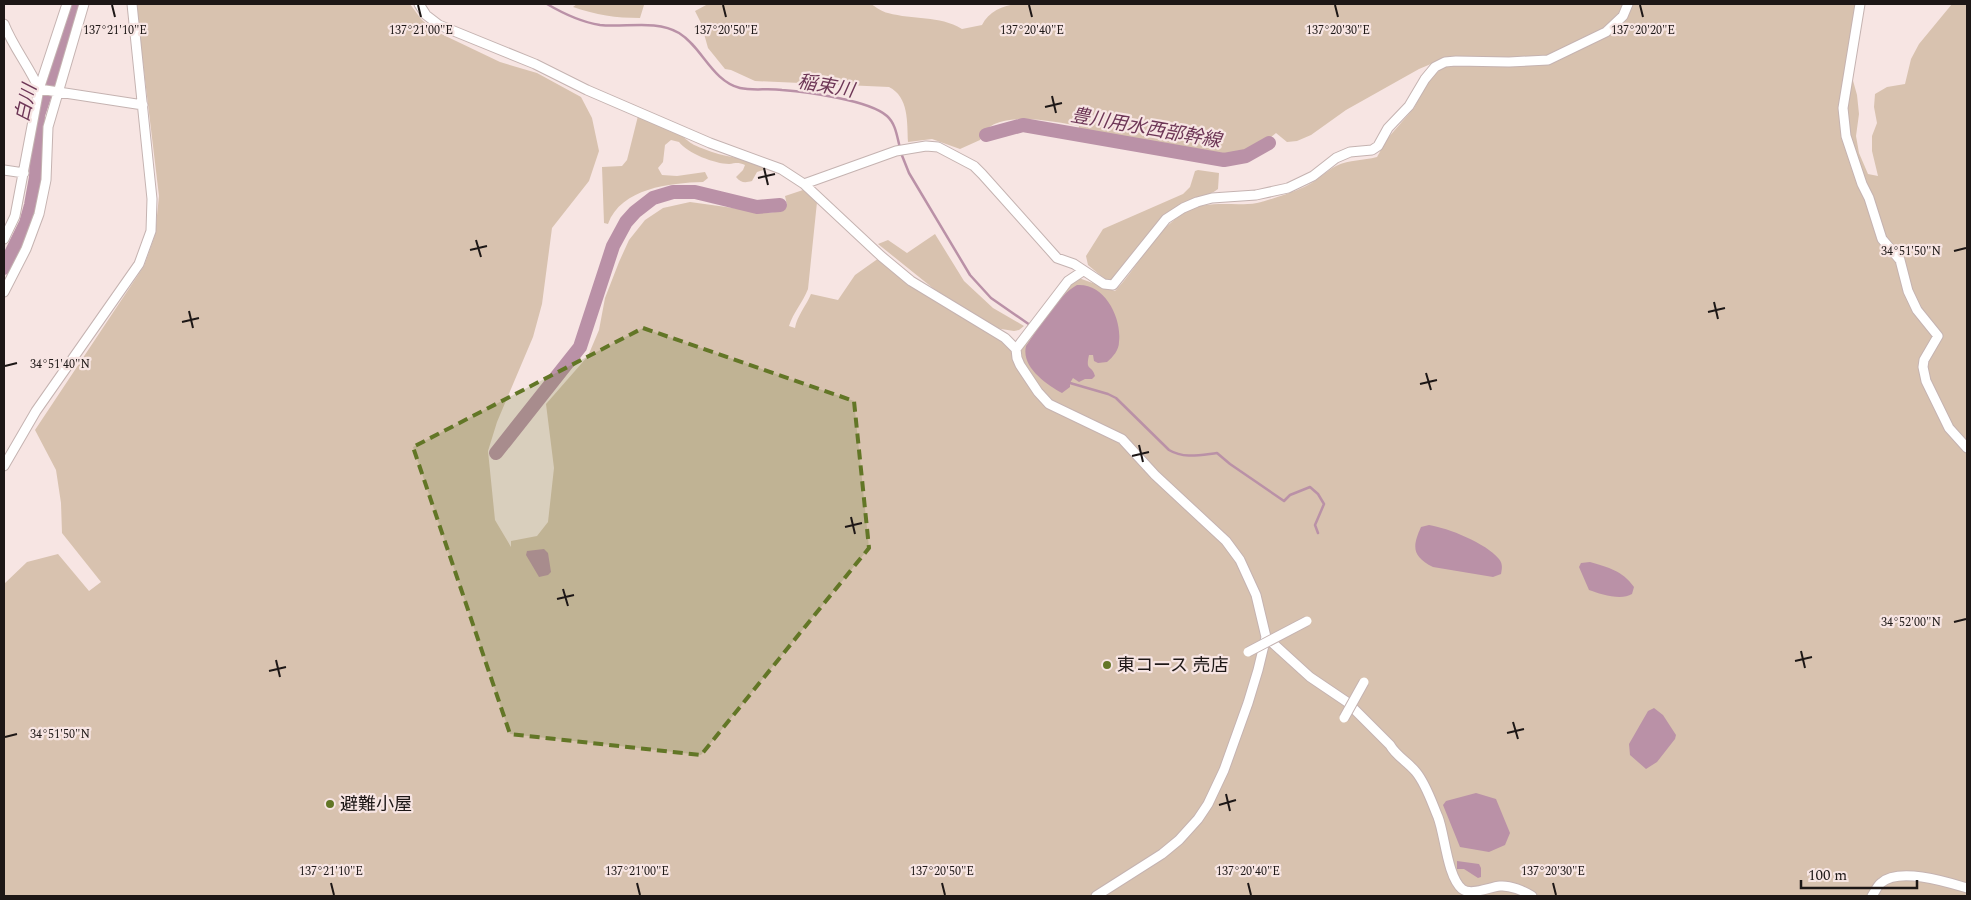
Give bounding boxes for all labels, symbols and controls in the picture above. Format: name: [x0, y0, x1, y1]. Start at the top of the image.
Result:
text: 137°21'10"E: [83, 21, 147, 40]
text: 137°21'00"E: [389, 21, 453, 40]
text: 137°20'50"E: [694, 21, 758, 40]
text: 137°20'40"E: [1000, 21, 1064, 40]
text: 137°20'30"E: [1306, 21, 1370, 40]
text: 137°20'20"E: [1611, 21, 1675, 40]
water label: 稲束川: [795, 67, 858, 106]
water label: 白川: [8, 80, 45, 125]
water label: 豊川用水西部幹線: [1068, 101, 1225, 156]
text: 34°51'50"N: [1881, 242, 1941, 261]
text: 34°51'40"N: [30, 355, 90, 374]
text: 34°52'00"N: [1881, 613, 1941, 632]
place label: 東コース 売店: [1117, 652, 1229, 679]
marker: 東コース 売店: [1101, 659, 1113, 671]
text: 34°51'50"N: [30, 725, 90, 744]
place label: 避難小屋: [340, 791, 412, 818]
marker: 避難小屋: [324, 798, 336, 810]
scale bar: [1801, 858, 1917, 890]
text: 137°21'10"E: [299, 862, 363, 881]
text: 137°21'00"E: [605, 862, 669, 881]
text: 137°20'50"E: [910, 862, 974, 881]
text: 137°20'40"E: [1216, 862, 1280, 881]
text: 137°20'30"E: [1521, 862, 1585, 881]
text: 100 m: [1808, 864, 1847, 887]

